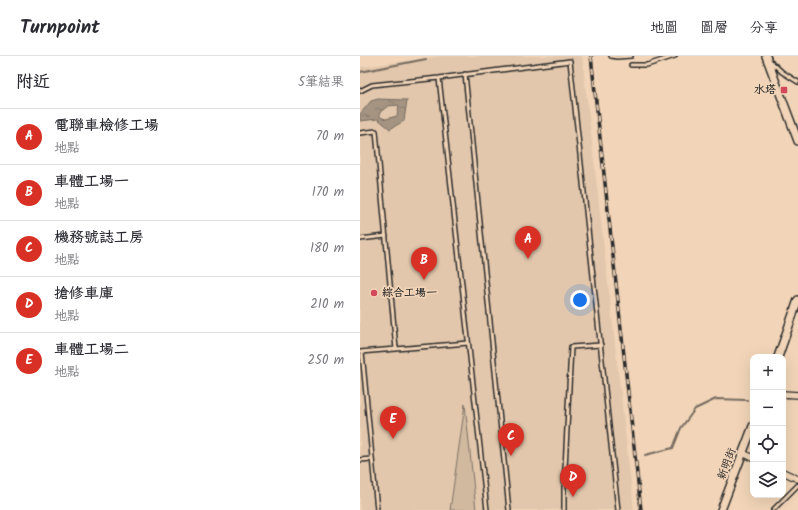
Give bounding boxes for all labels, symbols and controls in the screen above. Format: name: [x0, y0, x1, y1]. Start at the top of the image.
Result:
text: Turnpoint: [20, 13, 100, 43]
text: 地圖: [650, 17, 678, 39]
text: 圖層: [700, 17, 728, 39]
text: 分享: [750, 17, 778, 39]
text: 附近: [16, 69, 50, 96]
text: 5筆結果: [298, 72, 344, 93]
place label: 水塔: [754, 81, 776, 99]
marker: 水塔: [779, 85, 789, 95]
text: 電聯車檢修工場: [54, 114, 159, 138]
text: A: [25, 126, 33, 147]
text: 70 m: [316, 126, 344, 147]
text: 地點: [54, 138, 80, 159]
text: 車體工場一: [54, 170, 129, 194]
text: B: [25, 182, 33, 203]
text: 170 m: [312, 182, 344, 203]
text: 地點: [54, 194, 80, 215]
text: 機務號誌工房: [54, 226, 144, 250]
pin: A: [515, 226, 541, 259]
text: C: [25, 238, 33, 259]
text: 180 m: [310, 238, 344, 259]
pin: B: [411, 247, 437, 280]
text: 地點: [54, 250, 80, 271]
text: 搶修車庫: [54, 282, 114, 306]
place label: 綜合工場一: [382, 284, 437, 302]
marker: 綜合工場一: [369, 288, 379, 298]
your location: [570, 290, 590, 310]
text: D: [25, 294, 33, 315]
text: 210 m: [310, 294, 344, 315]
text: 地點: [54, 306, 80, 327]
text: 車體工場二: [54, 338, 129, 362]
text: E: [25, 350, 33, 371]
text: 250 m: [307, 350, 344, 371]
map controls: [750, 354, 786, 498]
button: +: [750, 354, 786, 390]
text: 地點: [54, 362, 80, 383]
button: −: [750, 390, 786, 426]
pin: E: [380, 406, 406, 439]
pin: C: [498, 423, 524, 456]
button: locate: [750, 426, 786, 462]
street label: 新明街: [713, 444, 742, 483]
button: layers: [750, 462, 786, 498]
pin: D: [560, 464, 586, 497]

